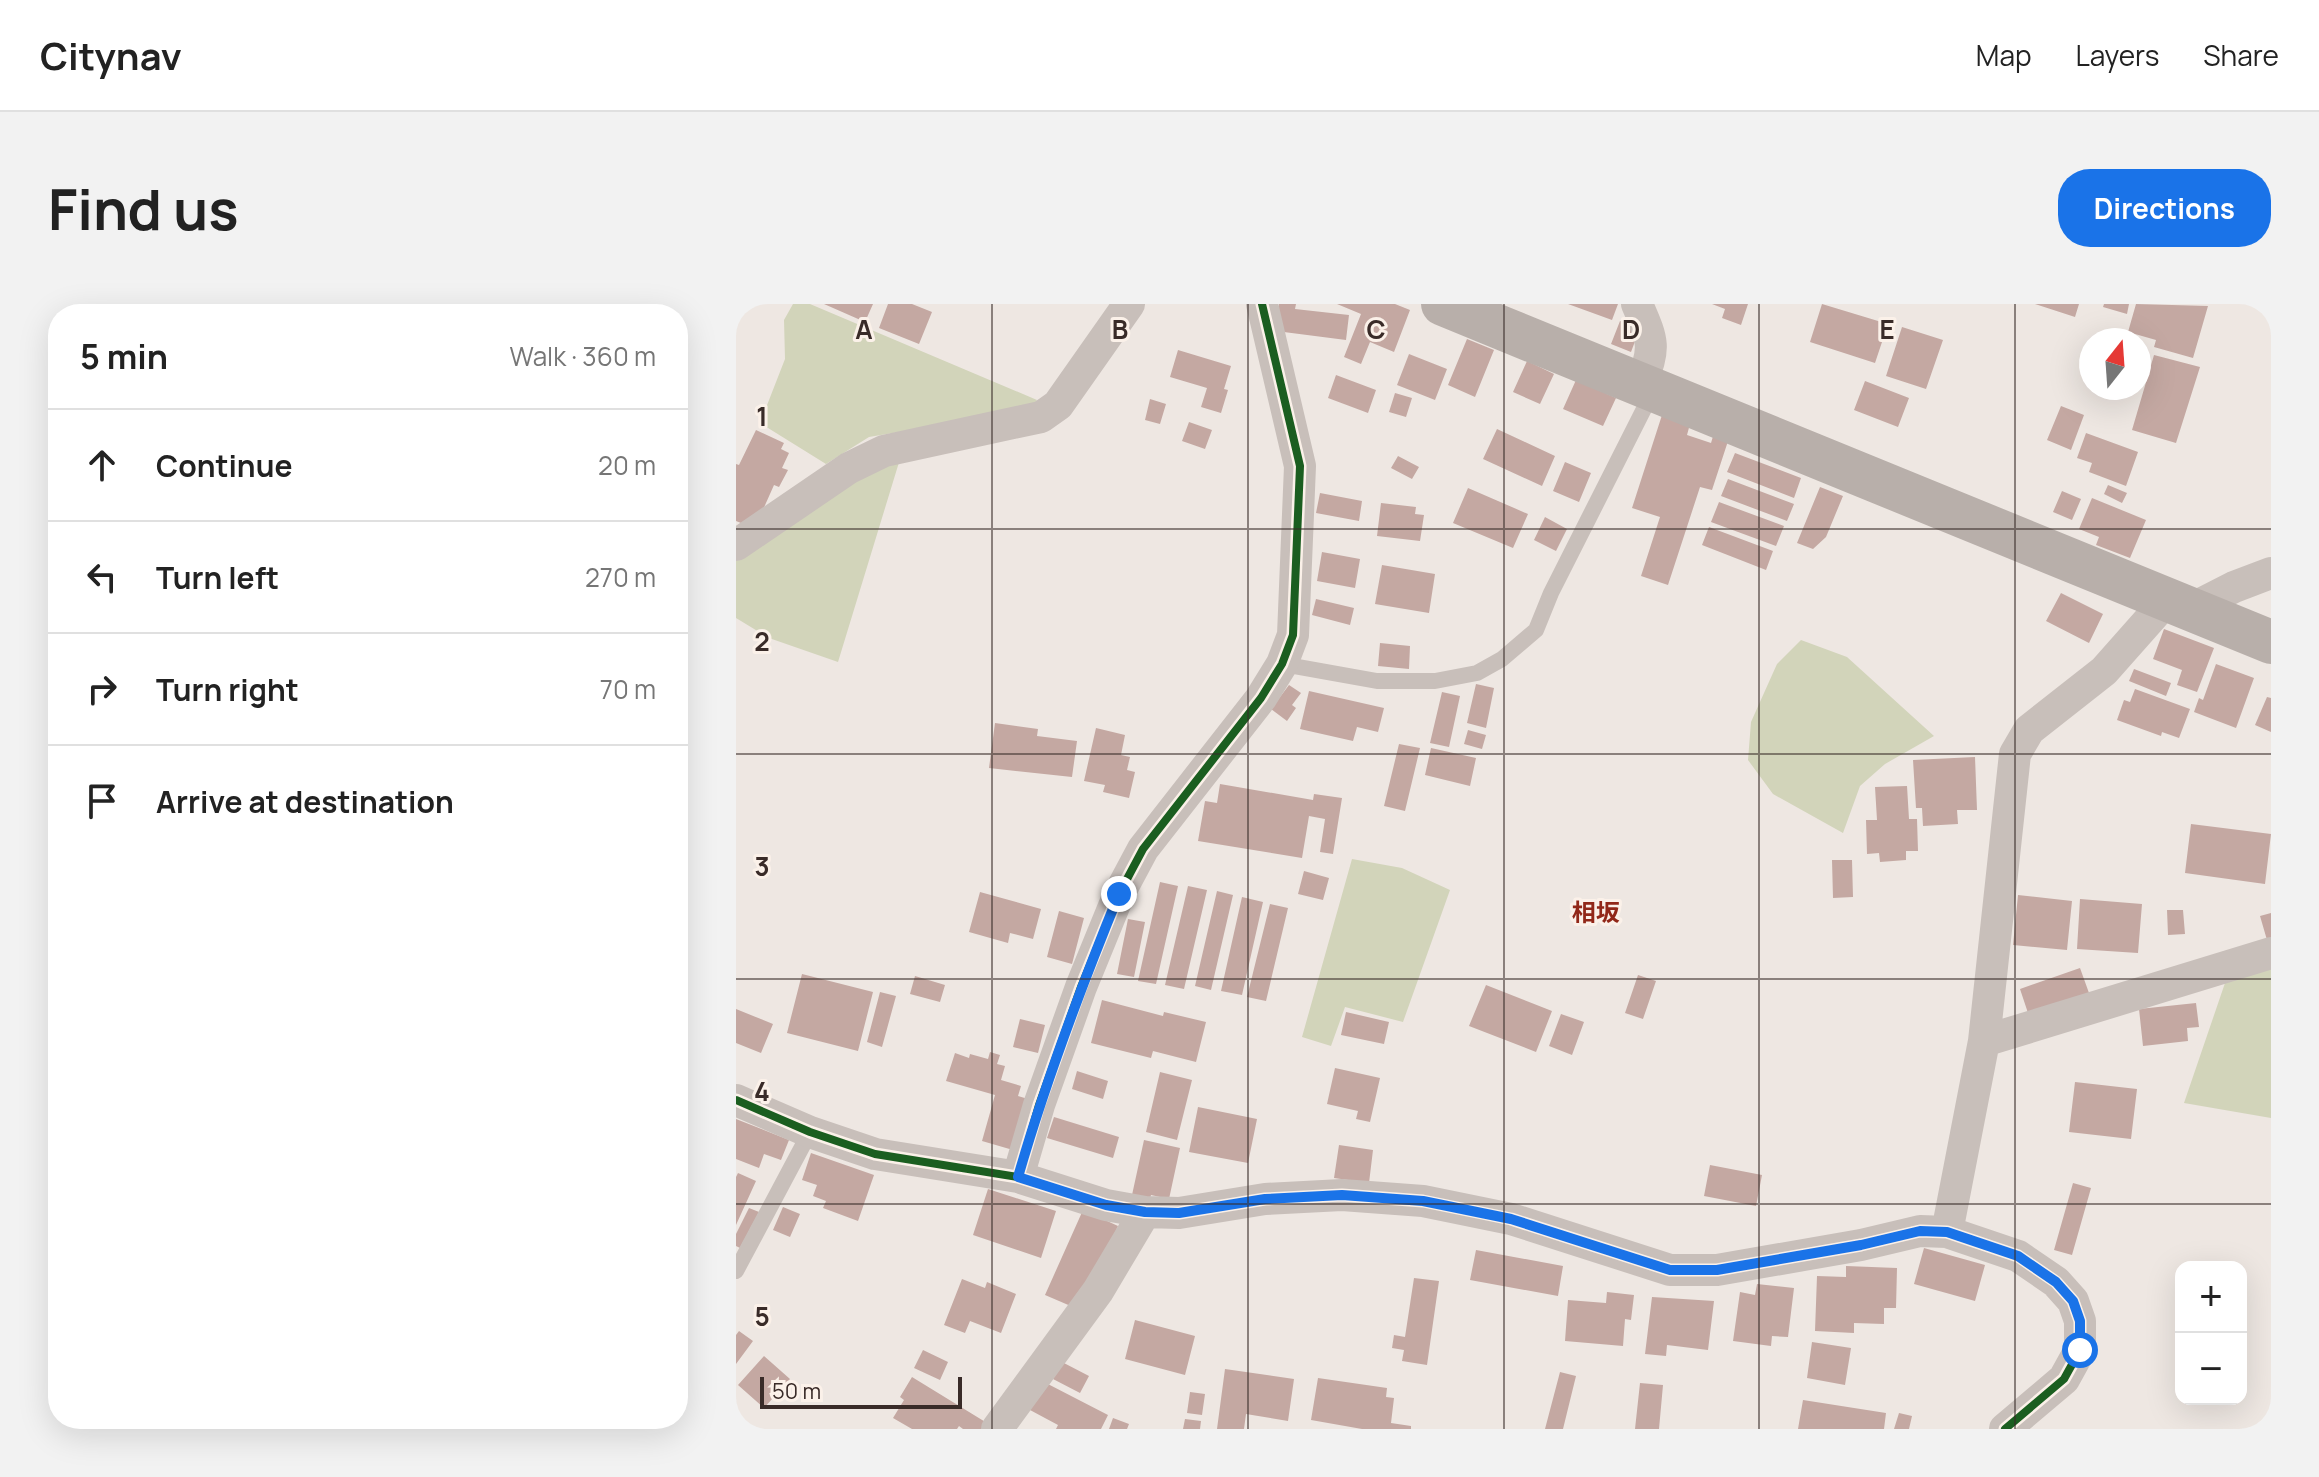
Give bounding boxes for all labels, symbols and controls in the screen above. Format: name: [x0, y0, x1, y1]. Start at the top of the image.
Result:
text: Citynav: [40, 29, 182, 81]
text: Map: [1976, 36, 2032, 74]
text: Layers: [2076, 36, 2159, 74]
text: Share: [2203, 36, 2279, 74]
button: Directions: [2058, 169, 2271, 247]
text: Find us: [48, 170, 239, 247]
text: A: [855, 311, 873, 347]
text: B: [1112, 311, 1128, 347]
text: C: [1366, 311, 1386, 347]
text: D: [1622, 311, 1640, 347]
text: E: [1879, 311, 1895, 347]
north arrow: [2079, 328, 2151, 400]
text: 5 min: [80, 333, 168, 379]
text: Walk · 360 m: [510, 338, 656, 374]
text: 1: [756, 398, 768, 434]
icon: ahead: [80, 443, 124, 487]
text: Continue: [156, 445, 292, 486]
text: 20 m: [598, 447, 656, 483]
icon: left: [80, 555, 124, 599]
text: Turn left: [156, 557, 279, 598]
text: 270 m: [585, 559, 656, 595]
text: 2: [754, 623, 770, 659]
icon: right: [80, 667, 124, 711]
text: Turn right: [156, 669, 299, 710]
text: 70 m: [600, 671, 656, 707]
icon: arrive: [80, 779, 124, 823]
text: Arrive at destination: [156, 781, 454, 822]
text: 3: [754, 848, 770, 884]
route end: [1101, 876, 1137, 912]
district label: 相坂: [1572, 895, 1620, 928]
text: 4: [754, 1073, 770, 1109]
map controls: [2175, 1261, 2247, 1405]
button: +: [2175, 1261, 2247, 1333]
text: 5: [754, 1298, 770, 1334]
route start: [2062, 1332, 2098, 1368]
button: −: [2175, 1333, 2247, 1405]
scale bar: [760, 1373, 962, 1409]
text: 50 m: [772, 1376, 821, 1406]

